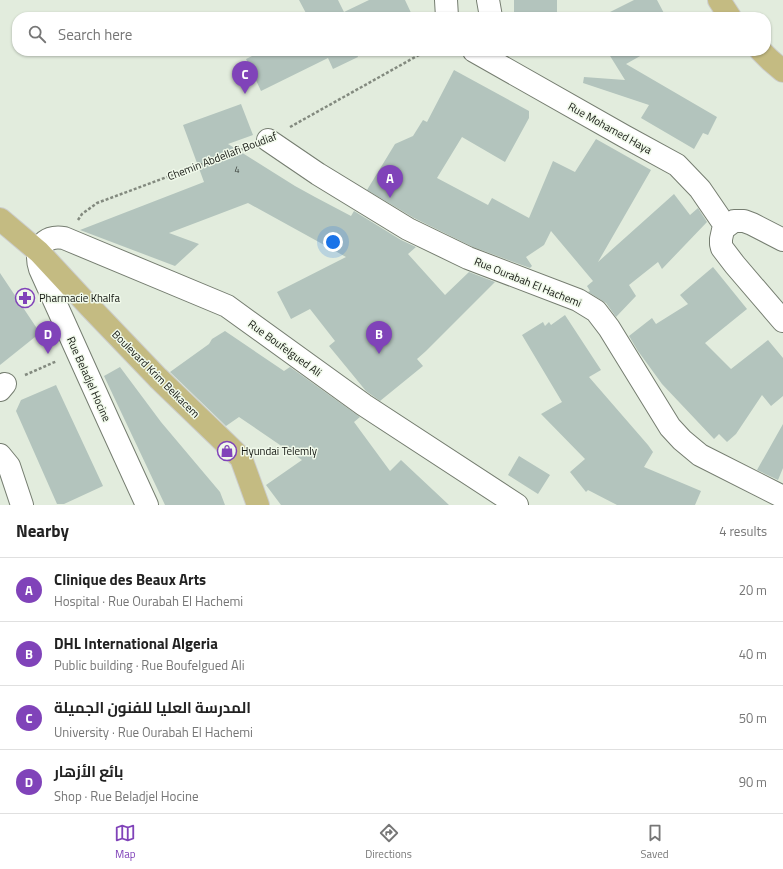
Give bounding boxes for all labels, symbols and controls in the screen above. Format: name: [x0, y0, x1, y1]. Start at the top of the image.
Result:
search box: [12, 12, 771, 56]
icon: search: [26, 23, 48, 45]
text: Search here: [58, 23, 132, 46]
pin: C: [232, 61, 258, 94]
street label: Rue Mohamed Haya: [565, 98, 655, 158]
street label: Chemin Abdellafi Boudiaf: [165, 128, 279, 184]
house number: 4: [234, 163, 240, 176]
pin: A: [377, 165, 403, 198]
your location: [323, 232, 343, 252]
street label: Rue Ourabah El Hachemi: [472, 253, 584, 311]
pharmacy icon: Pharmacie Khalfa: [14, 287, 36, 309]
place label: Pharmacie Khalfa: [39, 290, 120, 306]
street label: Rue Boufelgued Ali: [245, 316, 325, 380]
pin: D: [35, 321, 61, 354]
pin: B: [366, 321, 392, 354]
street label: Boulevard Krim Belkacem: [109, 327, 203, 421]
street label: Rue Beladjel Hocine: [63, 334, 115, 424]
shop icon: Hyundai Telemly: [216, 440, 238, 462]
place label: Hyundai Telemly: [241, 443, 318, 459]
text: Nearby: [16, 518, 69, 544]
text: 4 results: [719, 521, 767, 541]
text: Clinique des Beaux Arts: [54, 568, 206, 591]
text: A: [25, 580, 33, 600]
text: 20 m: [739, 580, 767, 600]
text: Hospital · Rue Ourabah El Hachemi: [54, 591, 243, 611]
text: DHL International Algeria: [54, 632, 218, 655]
text: B: [25, 644, 33, 664]
text: 40 m: [739, 644, 767, 664]
text: Public building · Rue Boufelgued Ali: [54, 655, 245, 675]
text: المدرسة العليا للفنون الجميلة: [54, 696, 251, 719]
text: C: [25, 708, 33, 728]
text: 50 m: [739, 708, 767, 728]
text: University · Rue Ourabah El Hachemi: [54, 722, 253, 742]
text: بائع الأزهار: [54, 760, 124, 783]
text: D: [25, 772, 33, 792]
text: 90 m: [739, 772, 767, 792]
text: Shop · Rue Beladjel Hocine: [54, 786, 198, 806]
tab: Map: [114, 822, 136, 862]
tab: Directions: [365, 822, 412, 862]
tab: Saved: [641, 822, 669, 862]

